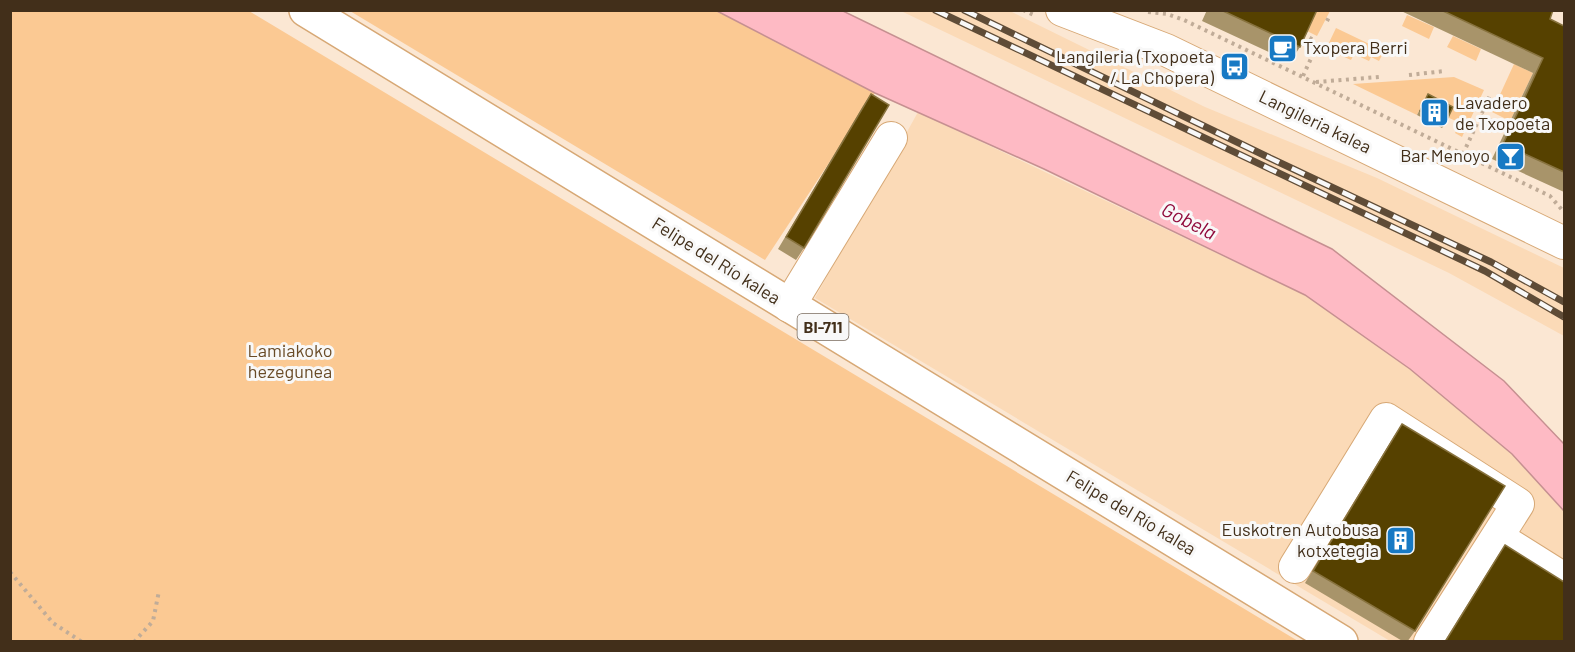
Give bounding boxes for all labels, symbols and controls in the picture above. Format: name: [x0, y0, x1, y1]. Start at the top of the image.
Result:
cafe icon: Txopera Berri: [1266, 32, 1298, 64]
place label: Txopera Berri: [1303, 36, 1408, 58]
place label: Langileria (Txopoeta / La Chopera): [1056, 45, 1214, 88]
bus stop icon: Langileria (Txopoeta / La Chopera): [1219, 51, 1251, 83]
street label: Langileria kalea: [1256, 84, 1375, 158]
place label: Lavadero de Txopoeta: [1455, 91, 1550, 134]
building icon: Lavadero de Txopoeta: [1418, 97, 1450, 129]
bar icon: Bar Menoyo: [1495, 140, 1527, 172]
place label: Bar Menoyo: [1400, 144, 1490, 166]
water label: Gobela: [1158, 196, 1221, 244]
street label: Felipe del Río kalea: [648, 212, 785, 308]
road number: BI-711: [798, 314, 848, 340]
park label: Lamiakoko hezegunea: [247, 339, 333, 382]
street label: Felipe del Río kalea: [1063, 465, 1200, 559]
place label: Euskotren Autobusa kotxetegia: [1222, 518, 1379, 561]
building icon: Euskotren Autobusa kotxetegia: [1384, 524, 1416, 556]

